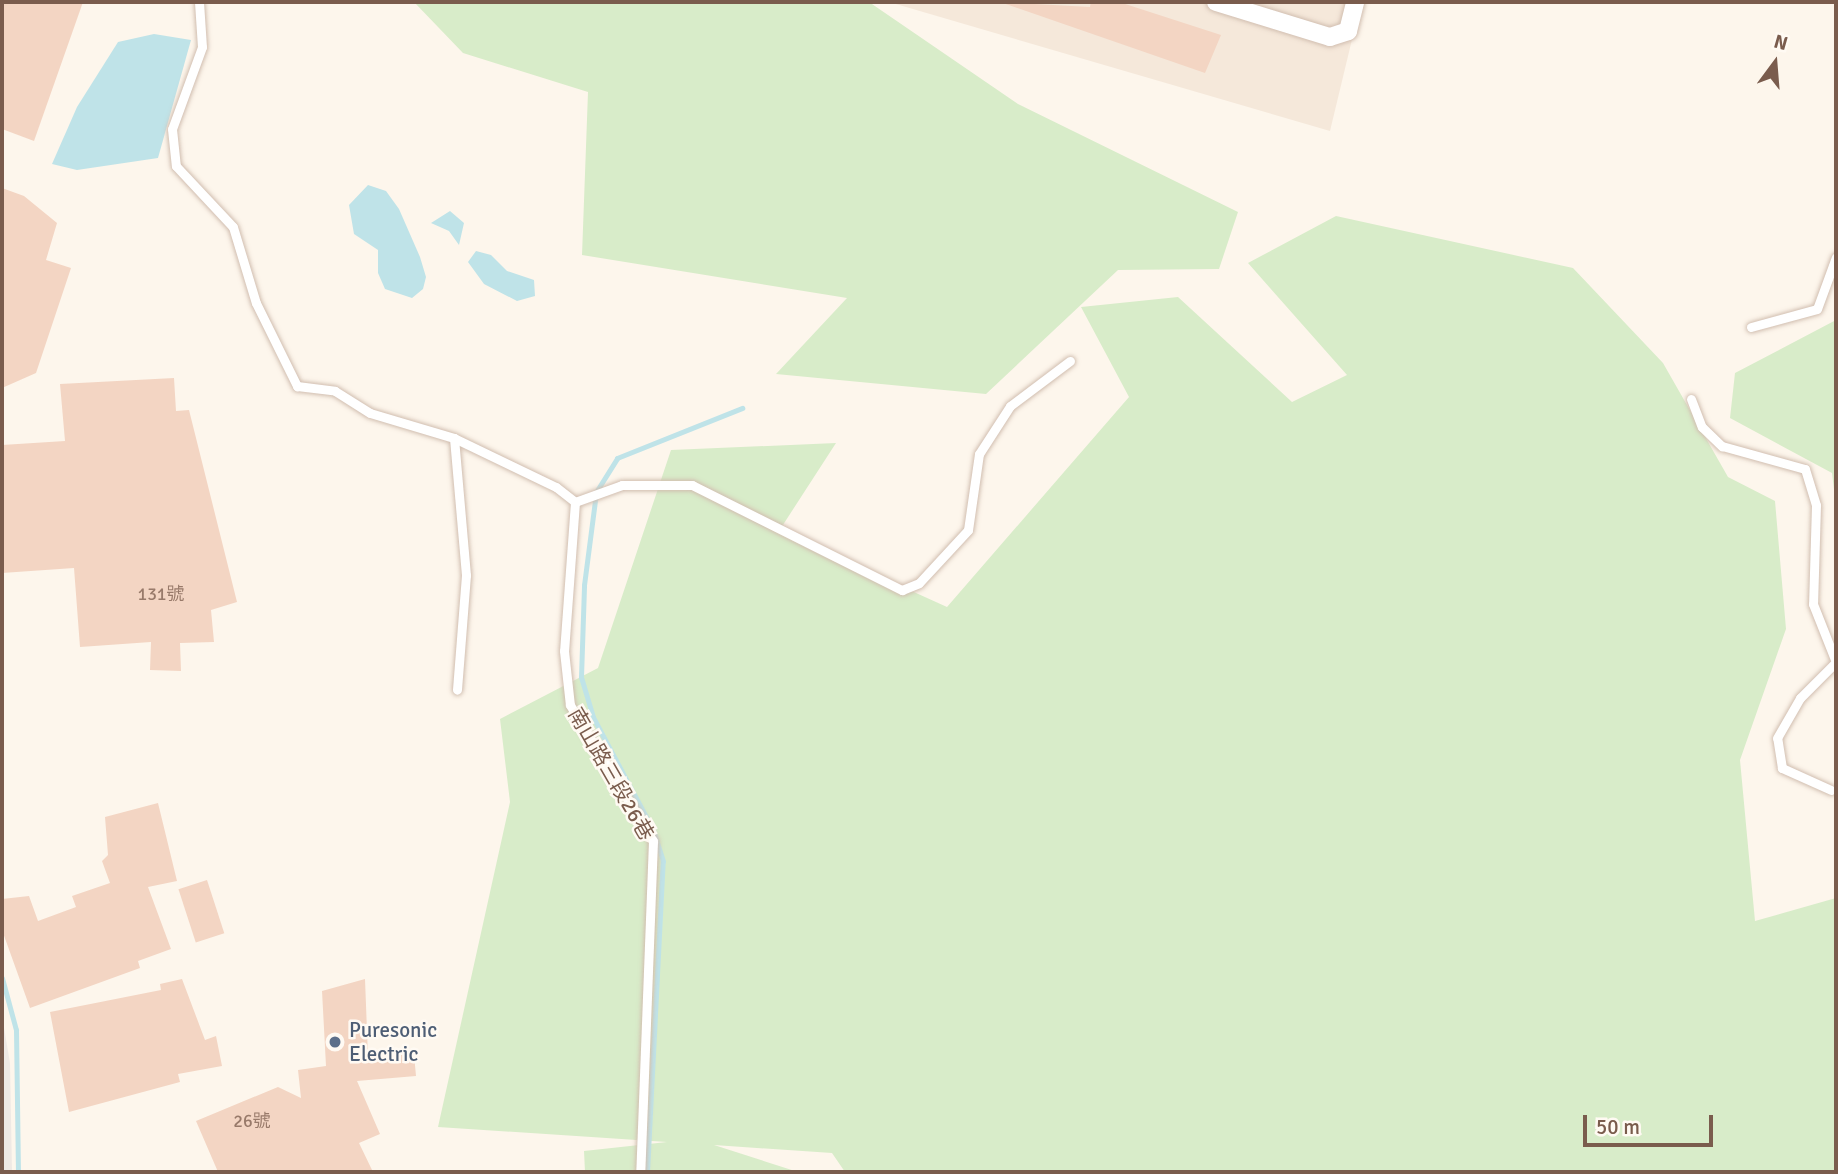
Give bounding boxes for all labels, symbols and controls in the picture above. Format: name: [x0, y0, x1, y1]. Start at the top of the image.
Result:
north arrow: [1740, 28, 1810, 98]
text: N: [1771, 29, 1790, 56]
house number: 131號: [137, 583, 185, 605]
street label: 南山路三段26巷: [563, 703, 659, 845]
place label: Puresonic Electric: [349, 1017, 437, 1067]
marker: Puresonic Electric: [327, 1034, 343, 1050]
scale bar: [1586, 1100, 1716, 1144]
house number: 26號: [233, 1110, 271, 1132]
text: 50 m: [1596, 1114, 1640, 1140]

